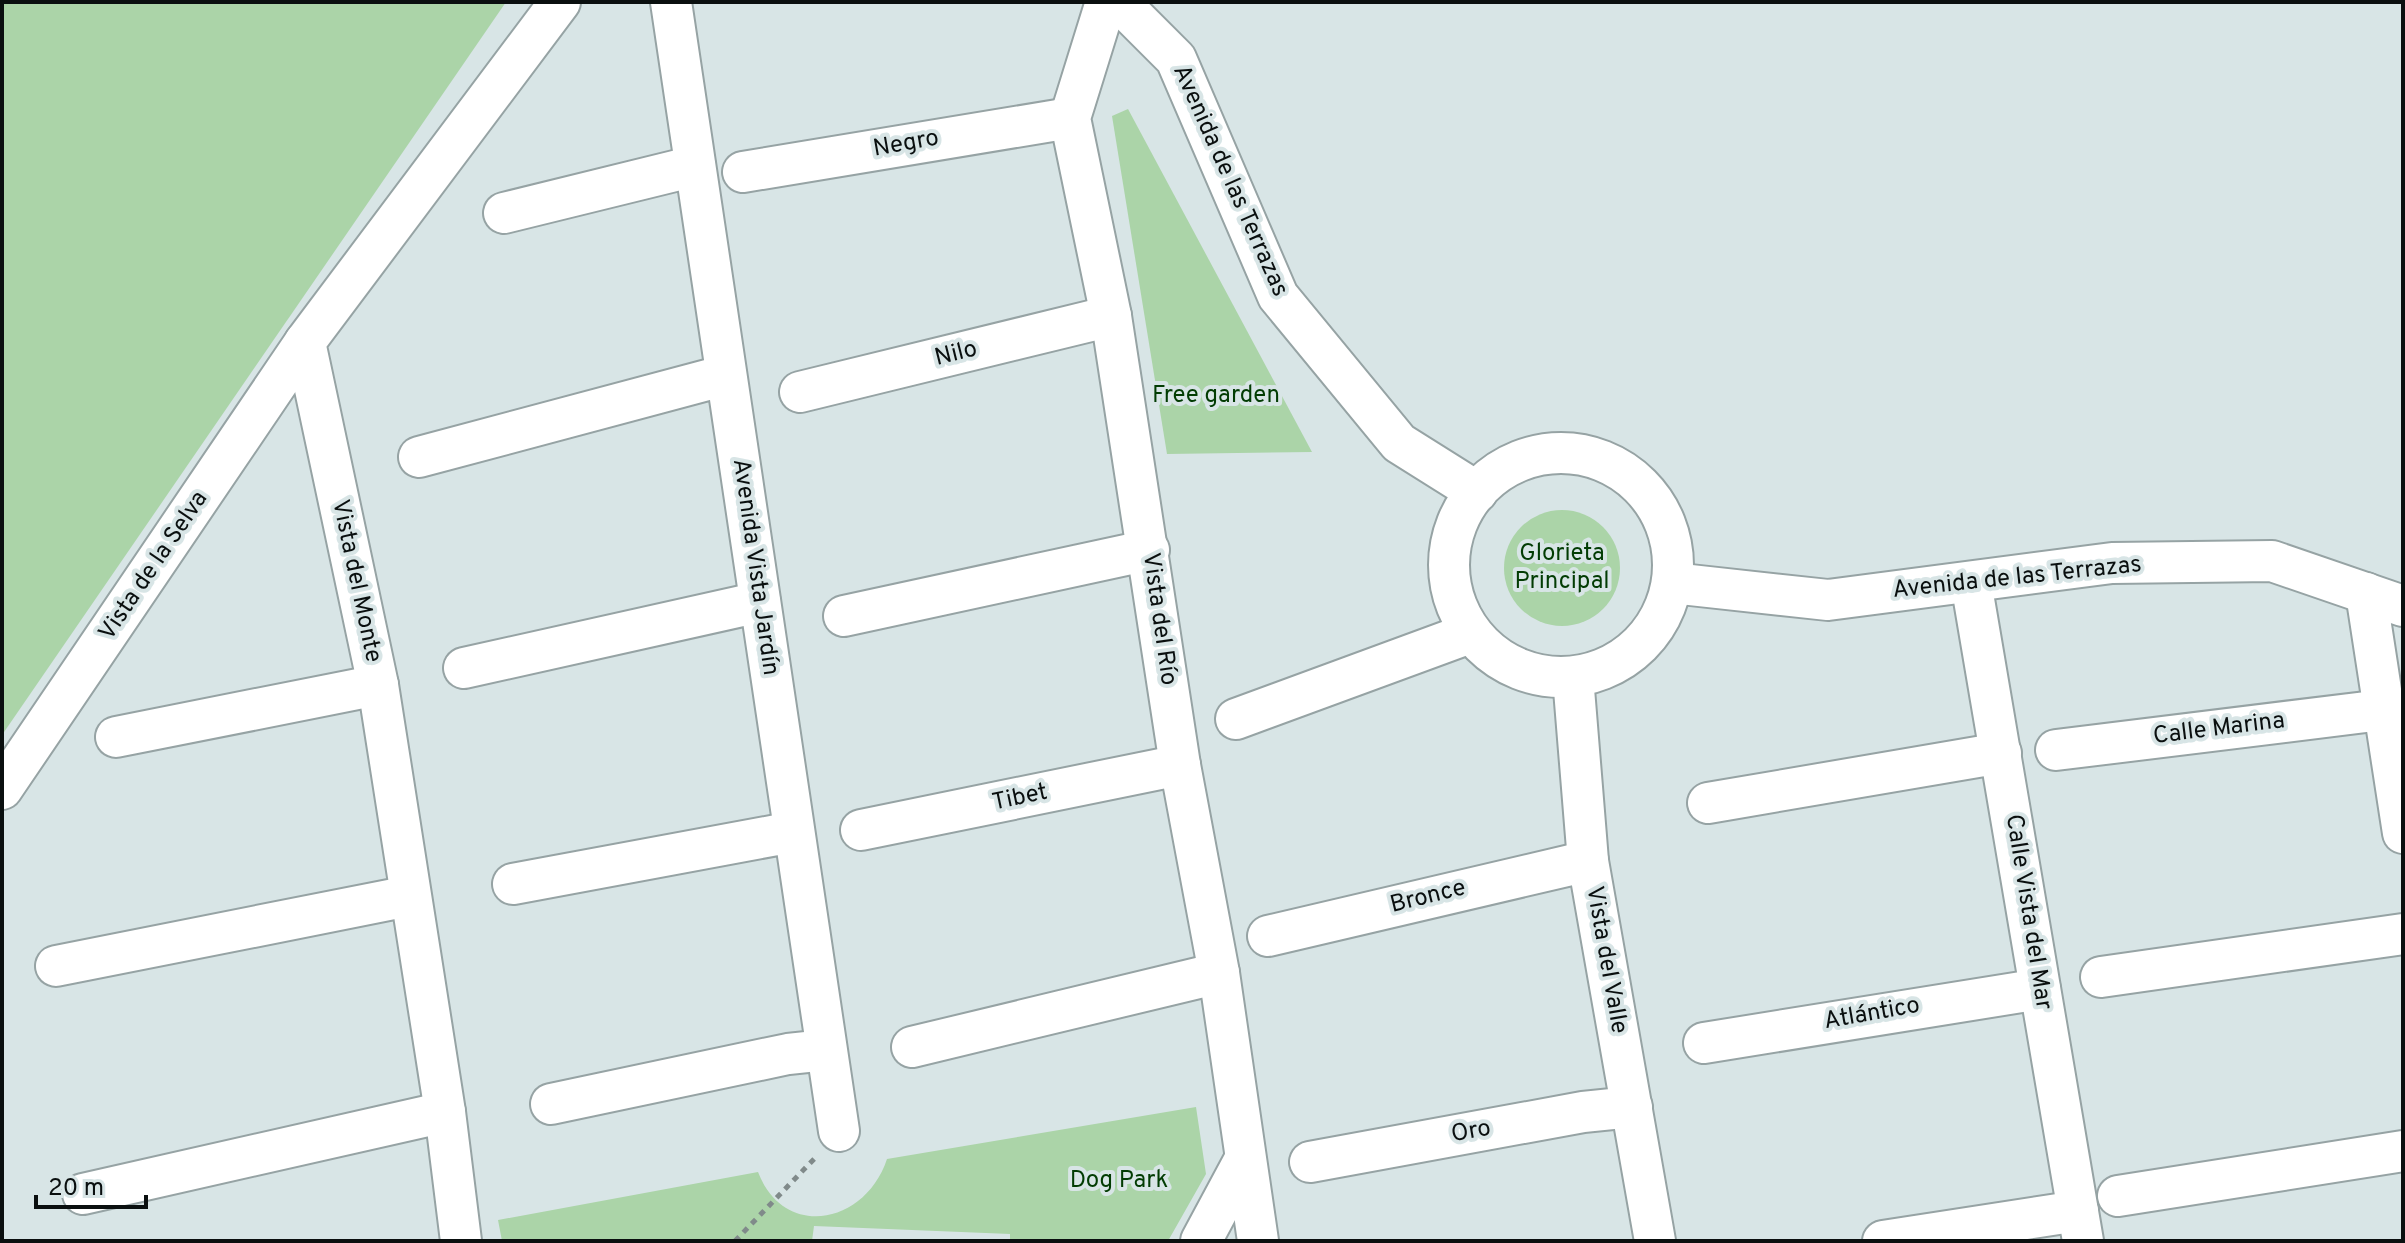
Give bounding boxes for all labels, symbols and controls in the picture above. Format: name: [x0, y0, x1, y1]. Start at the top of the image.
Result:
street label: Avenida de las Terrazas: [1165, 61, 1295, 301]
street label: Negro: [871, 123, 941, 165]
street label: Nilo: [932, 334, 980, 374]
park label: Free garden: [1152, 381, 1280, 411]
street label: Avenida Vista Jardín: [725, 457, 785, 677]
street label: Vista de la Selva: [93, 485, 215, 647]
street label: Vista del Monte: [324, 497, 388, 665]
park label: Glorieta Principal: [1514, 539, 1610, 597]
street label: Avenida de las Terrazas: [1891, 550, 2143, 606]
street label: Vista del Río: [1135, 551, 1183, 687]
street label: Calle Marina: [2151, 706, 2287, 752]
street label: Tibet: [990, 778, 1050, 818]
street label: Calle Vista del Mar: [1998, 812, 2058, 1012]
street label: Bronce: [1387, 873, 1469, 921]
street label: Vista del Valle: [1578, 884, 1634, 1036]
street label: Atlántico: [1822, 991, 1922, 1037]
street label: Oro: [1449, 1114, 1493, 1150]
scale bar: [36, 1159, 146, 1209]
park label: Dog Park: [1070, 1166, 1168, 1196]
text: 20 m: [48, 1174, 104, 1204]

